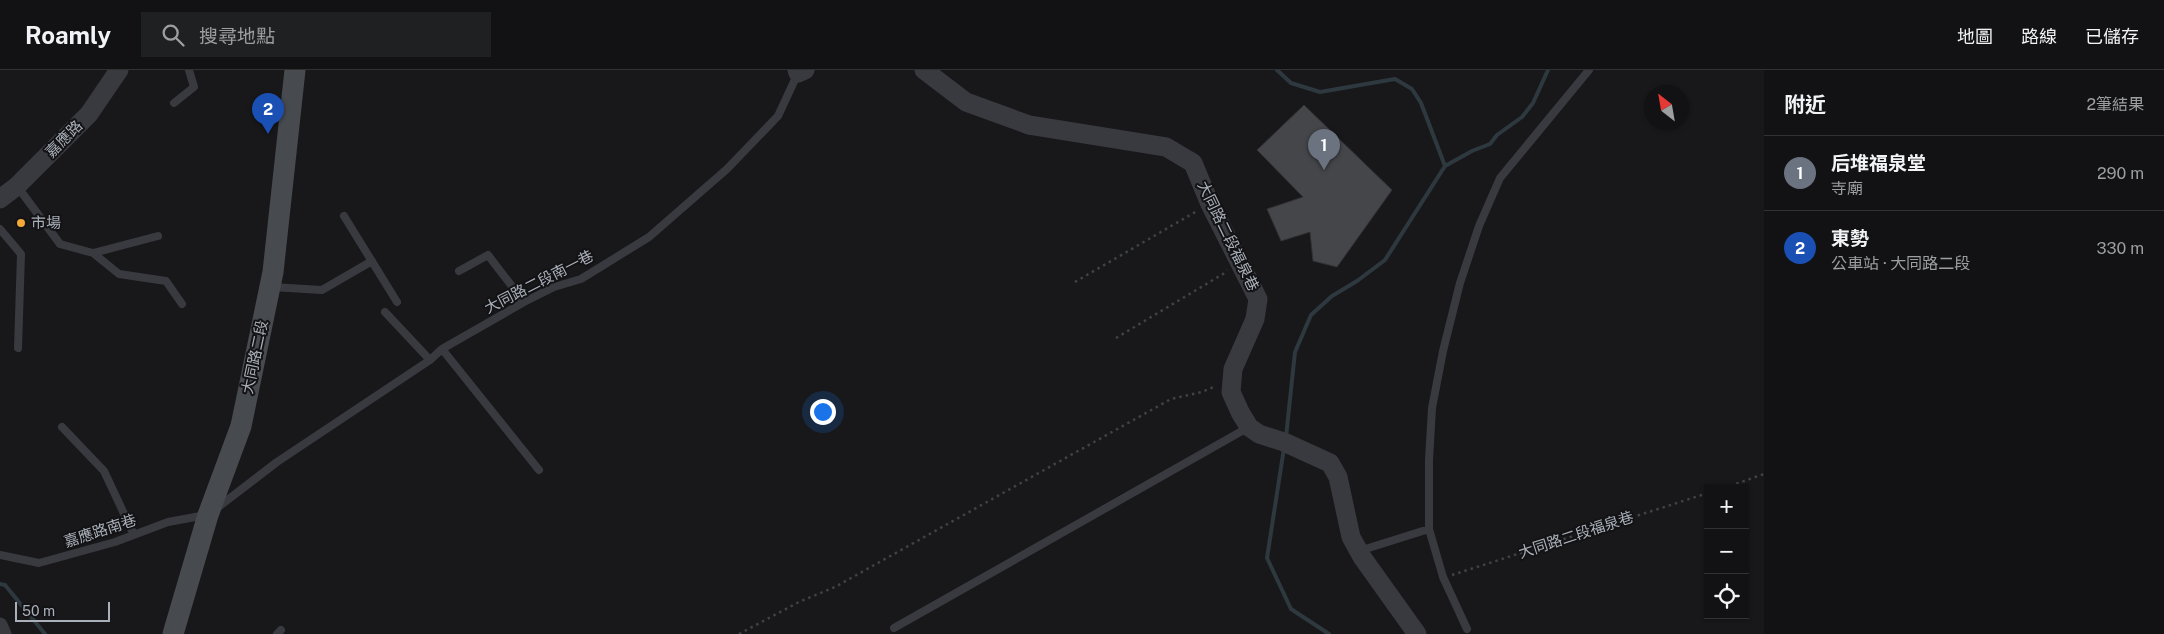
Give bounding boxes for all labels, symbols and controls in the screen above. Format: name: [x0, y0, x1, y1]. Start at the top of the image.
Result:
search box: [141, 12, 491, 57]
text: Roamly: [25, 21, 111, 49]
icon: search: [159, 21, 187, 49]
text: 搜尋地點: [199, 25, 275, 47]
text: 地圖: [1957, 26, 1993, 47]
text: 路線: [2021, 26, 2057, 47]
text: 已儲存: [2085, 26, 2139, 47]
north arrow: [1644, 85, 1689, 130]
text: 附近: [1784, 92, 1826, 117]
pin: 2: [252, 93, 284, 134]
text: 2筆結果: [2086, 95, 2144, 114]
street label: 嘉應路: [42, 117, 86, 161]
pin: 1: [1308, 129, 1340, 170]
text: 后堆福泉堂: [1831, 152, 1926, 174]
text: 1: [1797, 164, 1803, 183]
text: 290 m: [2097, 164, 2144, 183]
street label: 大同路二段福泉巷: [1195, 178, 1262, 293]
text: 寺廟: [1831, 179, 1863, 198]
place label: 市場: [31, 214, 61, 231]
marker: 市場: [15, 217, 27, 229]
text: 東勢: [1831, 227, 1869, 249]
text: 2: [1795, 239, 1805, 258]
text: 330 m: [2097, 239, 2144, 258]
street label: 大同路二段南一巷: [481, 247, 596, 316]
text: 公車站 · 大同路二段: [1831, 254, 1970, 273]
street label: 大同路二段: [238, 318, 271, 395]
your location: [810, 399, 836, 425]
map controls: [1704, 484, 1749, 619]
button: +: [1704, 484, 1749, 529]
street label: 大同路二段福泉巷: [1516, 508, 1636, 561]
street label: 嘉應路南巷: [62, 511, 138, 550]
button: −: [1704, 529, 1749, 574]
button: locate: [1704, 574, 1749, 619]
scale bar: [15, 599, 110, 622]
text: 50 m: [22, 603, 55, 619]

